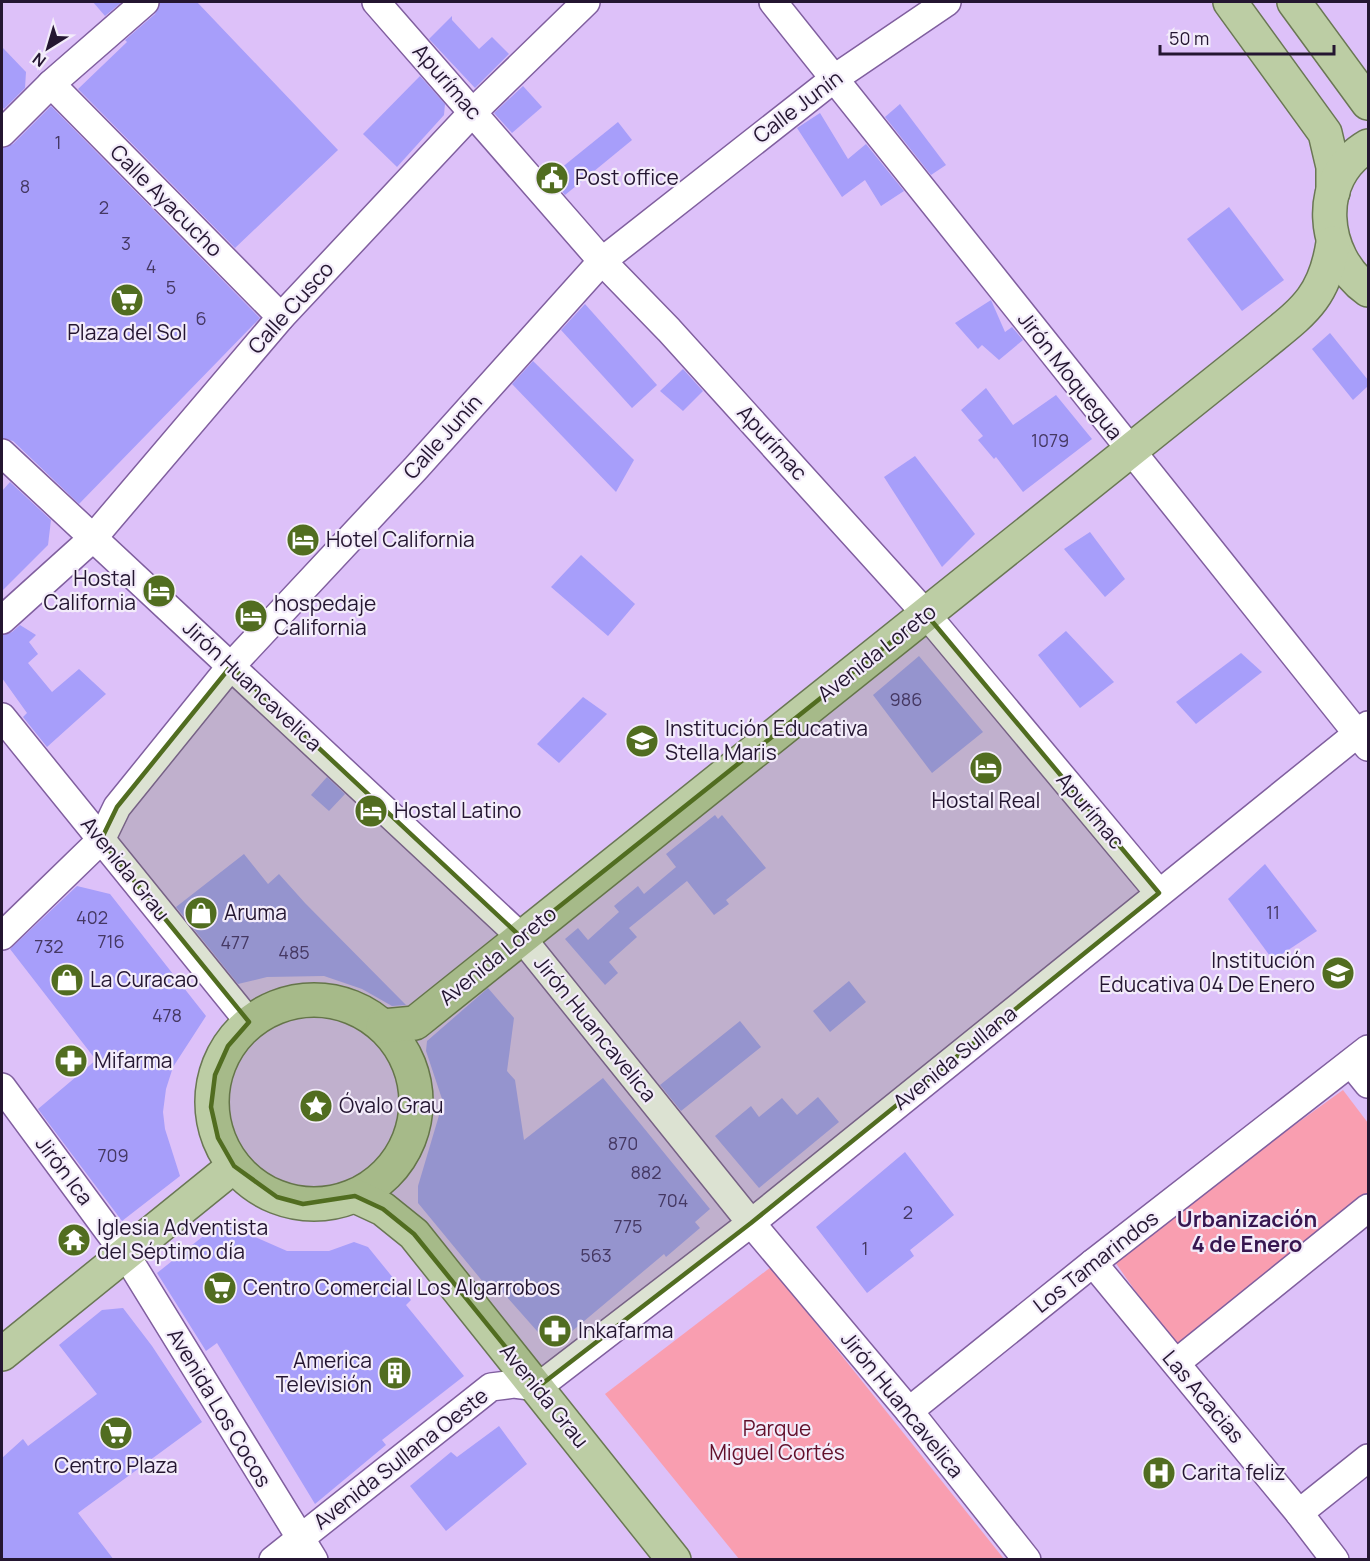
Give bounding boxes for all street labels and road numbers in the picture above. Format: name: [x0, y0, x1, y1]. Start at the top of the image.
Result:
street label: Apurímac: [407, 38, 488, 125]
street label: Calle Junín: [747, 63, 848, 149]
street label: Calle Ayacucho: [104, 138, 229, 263]
street label: Calle Cusco: [241, 255, 339, 360]
street label: Jirón Moquegua: [1012, 306, 1130, 445]
street label: Calle Junín: [397, 388, 488, 485]
street label: Apurímac: [732, 399, 814, 486]
street label: Avenida Loreto: [811, 597, 942, 707]
street label: Jirón Huancavelica: [177, 614, 328, 757]
street label: Apurímac: [1051, 766, 1131, 855]
street label: Avenida Grau: [75, 810, 176, 926]
street label: Avenida Loreto: [433, 899, 562, 1011]
street label: Jirón Huancavelica: [528, 949, 663, 1107]
street label: Avenida Sullana: [887, 999, 1022, 1116]
street label: Jirón Ica: [30, 1130, 100, 1210]
street label: Los Tamarindos: [1027, 1204, 1164, 1319]
street label: Avenida Los Cocos: [161, 1323, 278, 1492]
street label: Jirón Huancavelica: [835, 1325, 970, 1483]
street label: Avenida Grau: [494, 1337, 595, 1453]
street label: Las Acacias: [1157, 1344, 1251, 1449]
street label: Avenida Sullana Oeste: [307, 1381, 493, 1535]

